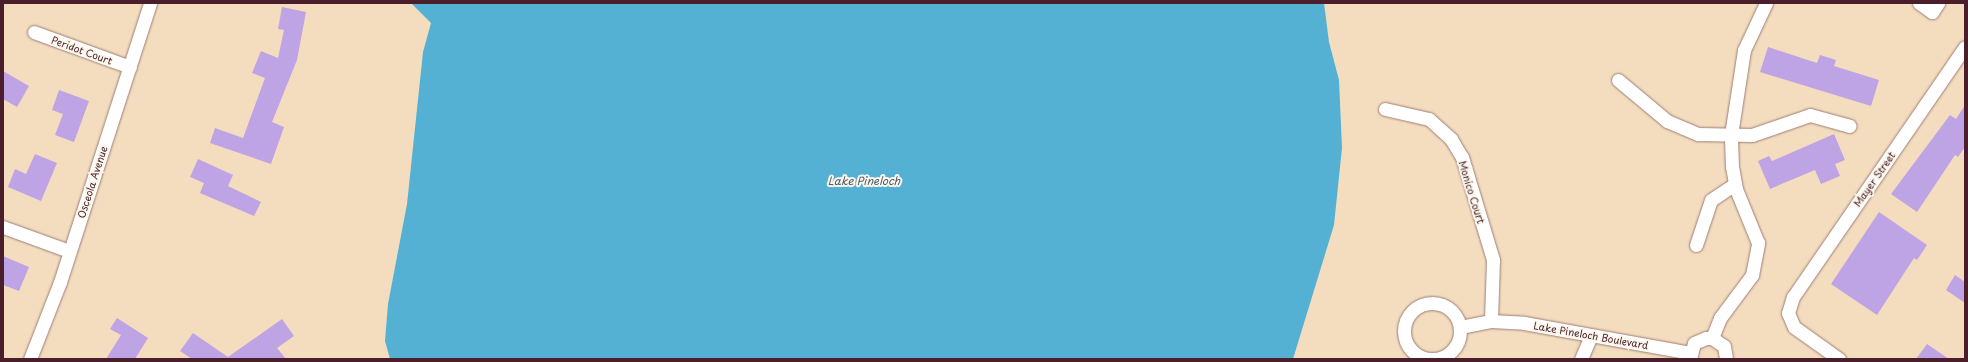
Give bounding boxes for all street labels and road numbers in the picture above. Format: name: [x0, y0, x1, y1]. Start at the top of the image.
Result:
street label: Peridot Court: [50, 33, 114, 67]
street label: Osceola Avenue: [75, 144, 109, 220]
street label: Mayer Street: [1851, 149, 1897, 209]
street label: Monico Court: [1457, 159, 1487, 225]
street label: Lake Pineloch Boulevard: [1532, 319, 1650, 351]

